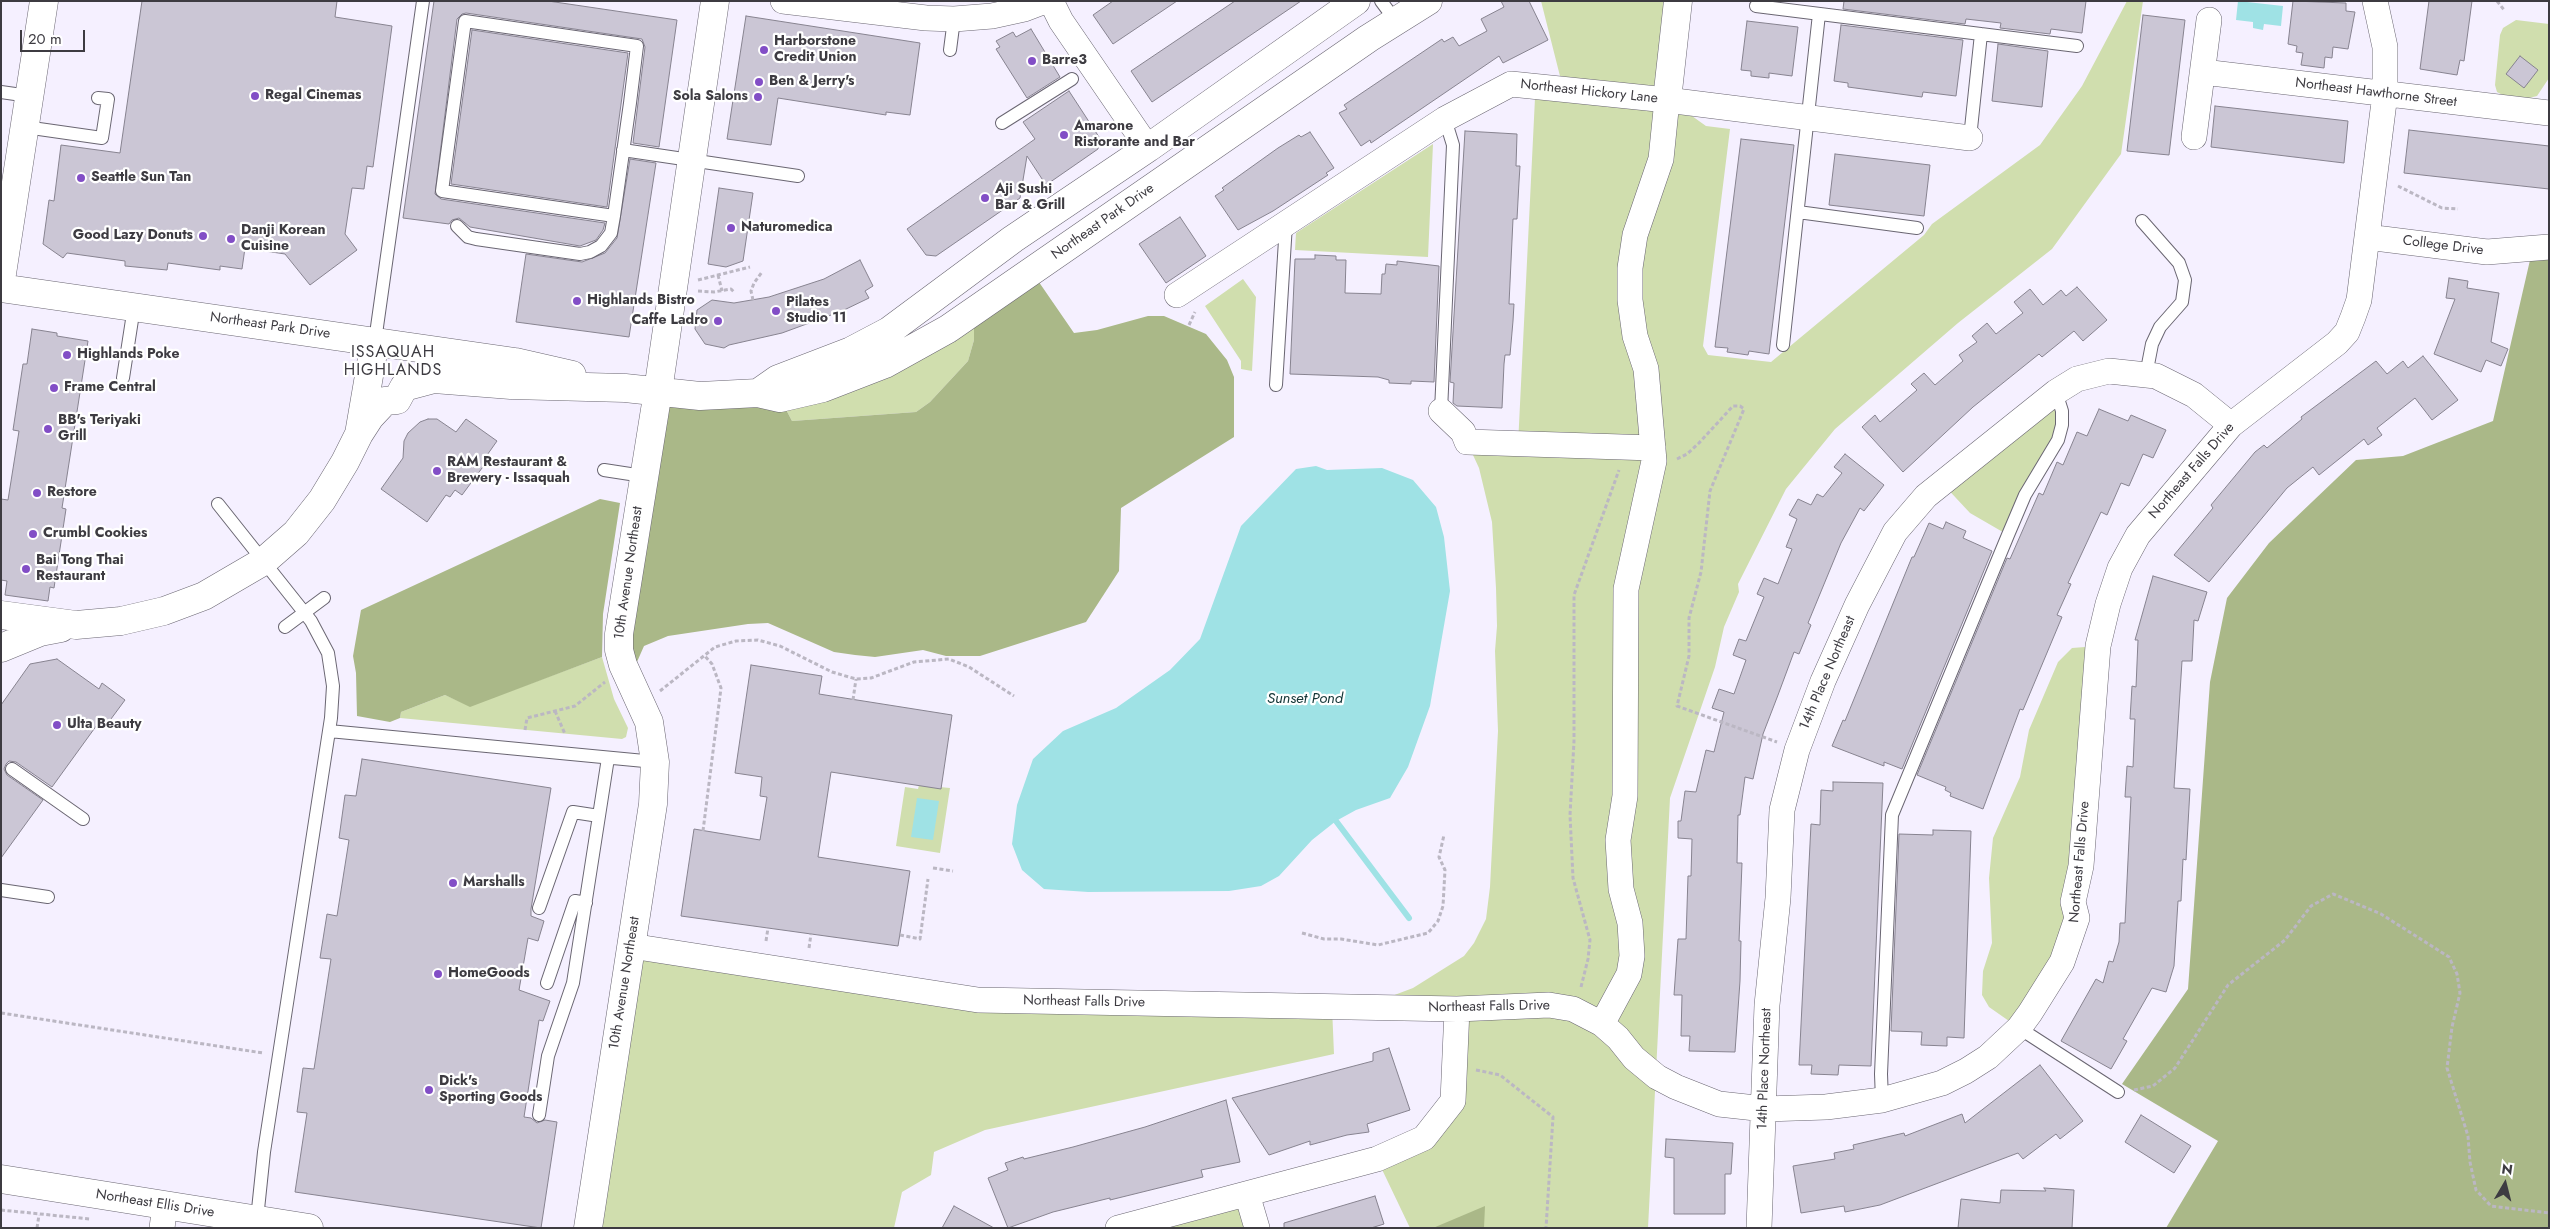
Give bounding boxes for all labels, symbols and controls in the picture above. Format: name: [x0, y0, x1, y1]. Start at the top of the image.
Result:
scale bar: [22, 20, 88, 52]
text: 20 m: [28, 28, 62, 50]
place label: Harborstone Credit Union: [774, 34, 857, 66]
marker: Harborstone Credit Union: [758, 44, 770, 56]
place label: Barre3: [1042, 53, 1087, 69]
marker: Barre3: [1026, 55, 1038, 67]
place label: Ben & Jerry's: [769, 74, 854, 90]
street label: Northeast Hawthorne Street: [2294, 75, 2458, 111]
marker: Ben & Jerry's: [753, 76, 765, 88]
street label: Northeast Hickory Lane: [1519, 76, 1659, 108]
place label: Regal Cinemas: [265, 88, 361, 104]
place label: Sola Salons: [673, 89, 748, 105]
marker: Regal Cinemas: [249, 90, 261, 102]
marker: Sola Salons: [752, 91, 764, 103]
place label: Amarone Ristorante and Bar: [1074, 119, 1195, 152]
marker: Amarone Ristorante and Bar: [1058, 129, 1070, 141]
place label: Seattle Sun Tan: [91, 170, 191, 186]
marker: Seattle Sun Tan: [75, 172, 87, 184]
street label: Northeast Park Drive: [1048, 180, 1158, 264]
place label: Aji Sushi Bar & Grill: [995, 182, 1065, 214]
marker: Aji Sushi Bar & Grill: [979, 192, 991, 204]
place label: Naturomedica: [741, 220, 832, 236]
marker: Naturomedica: [725, 222, 737, 234]
place label: Danji Korean Cuisine: [241, 223, 326, 256]
place label: Good Lazy Donuts: [73, 228, 193, 244]
marker: Good Lazy Donuts: [197, 230, 209, 242]
marker: Danji Korean Cuisine: [225, 233, 237, 245]
street label: College Drive: [2402, 233, 2484, 259]
place label: Highlands Bistro: [587, 293, 695, 309]
marker: Highlands Bistro: [571, 295, 583, 307]
place label: Pilates Studio 11: [786, 295, 846, 328]
marker: Pilates Studio 11: [770, 305, 782, 317]
street label: Northeast Park Drive: [209, 309, 331, 343]
place label: Caffe Ladro: [631, 313, 708, 329]
marker: Caffe Ladro: [712, 315, 724, 327]
district label: ISSAQUAH HIGHLANDS: [343, 343, 443, 381]
place label: Highlands Poke: [77, 347, 179, 363]
marker: Highlands Poke: [61, 349, 73, 361]
place label: Frame Central: [64, 380, 156, 396]
marker: Frame Central: [48, 382, 60, 394]
place label: BB's Teriyaki Grill: [58, 413, 141, 446]
street label: Northeast Falls Drive: [2146, 420, 2238, 522]
marker: BB's Teriyaki Grill: [42, 423, 54, 435]
place label: RAM Restaurant & Brewery - Issaquah: [447, 455, 570, 488]
marker: RAM Restaurant & Brewery - Issaquah: [431, 465, 443, 477]
place label: Restore: [47, 485, 97, 501]
marker: Restore: [31, 487, 43, 499]
street label: 10th Avenue Northeast: [611, 505, 647, 641]
place label: Crumbl Cookies: [43, 526, 147, 542]
marker: Crumbl Cookies: [27, 528, 39, 540]
place label: Bai Tong Thai Restaurant: [36, 553, 124, 586]
marker: Bai Tong Thai Restaurant: [20, 563, 32, 575]
street label: 14th Place Northeast: [1796, 614, 1860, 732]
water label: Sunset Pond: [1267, 690, 1343, 708]
place label: Ulta Beauty: [67, 717, 141, 733]
marker: Ulta Beauty: [51, 719, 63, 731]
street label: Northeast Falls Drive: [2066, 801, 2094, 923]
place label: Marshalls: [463, 875, 525, 891]
marker: Marshalls: [447, 877, 459, 889]
street label: 10th Avenue Northeast: [606, 915, 644, 1051]
place label: HomeGoods: [448, 966, 530, 982]
marker: HomeGoods: [432, 968, 444, 980]
street label: Northeast Falls Drive: [1023, 993, 1145, 1011]
street label: Northeast Falls Drive: [1428, 998, 1550, 1016]
street label: 14th Place Northeast: [1754, 1008, 1776, 1130]
place label: Dick's Sporting Goods: [439, 1074, 542, 1106]
marker: Dick's Sporting Goods: [423, 1084, 435, 1096]
text: N: [2500, 1158, 2514, 1180]
north arrow: [2480, 1159, 2530, 1209]
street label: Northeast Ellis Drive: [94, 1186, 216, 1222]

